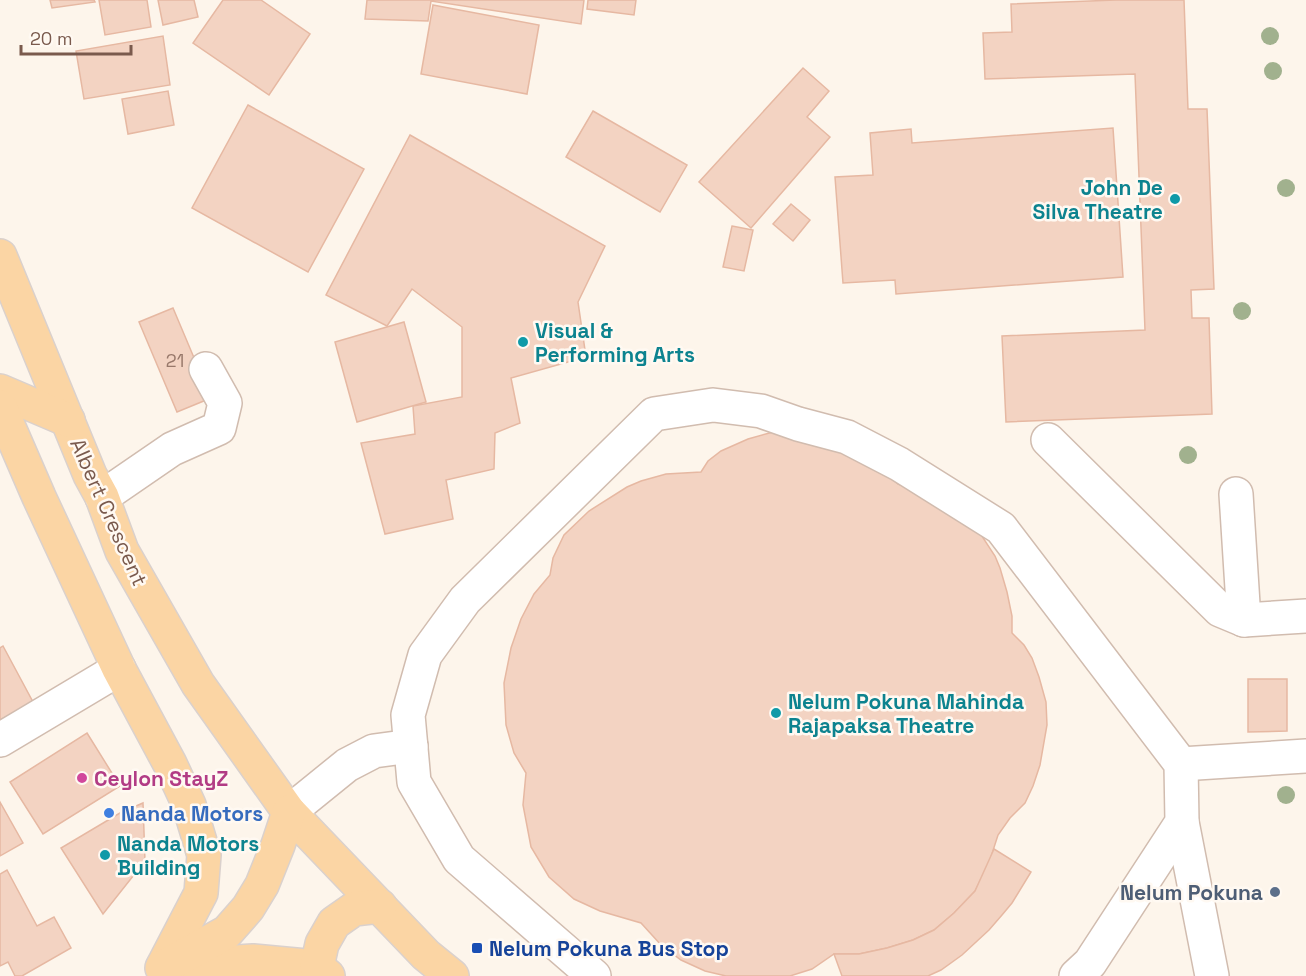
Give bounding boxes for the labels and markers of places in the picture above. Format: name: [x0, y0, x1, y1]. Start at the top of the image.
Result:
place label: John De Silva Theatre: [1033, 174, 1163, 225]
marker: John De Silva Theatre: [1168, 192, 1182, 206]
place label: Visual & Performing Arts: [535, 317, 695, 368]
marker: Visual & Performing Arts: [516, 335, 530, 349]
place label: Nelum Pokuna Mahinda Rajapaksa Theatre: [788, 688, 1024, 739]
marker: Nelum Pokuna Mahinda Rajapaksa Theatre: [769, 706, 783, 720]
place label: Ceylon StayZ: [94, 765, 228, 792]
marker: Ceylon StayZ: [75, 771, 89, 785]
place label: Nanda Motors: [121, 800, 263, 827]
marker: Nanda Motors: [102, 806, 116, 820]
place label: Nanda Motors Building: [117, 830, 259, 881]
marker: Nanda Motors Building: [98, 848, 112, 862]
place label: Nelum Pokuna: [1120, 879, 1263, 906]
marker: Nelum Pokuna: [1268, 885, 1282, 899]
place label: Nelum Pokuna Bus Stop: [489, 935, 729, 962]
marker: Nelum Pokuna Bus Stop: [470, 941, 484, 955]

